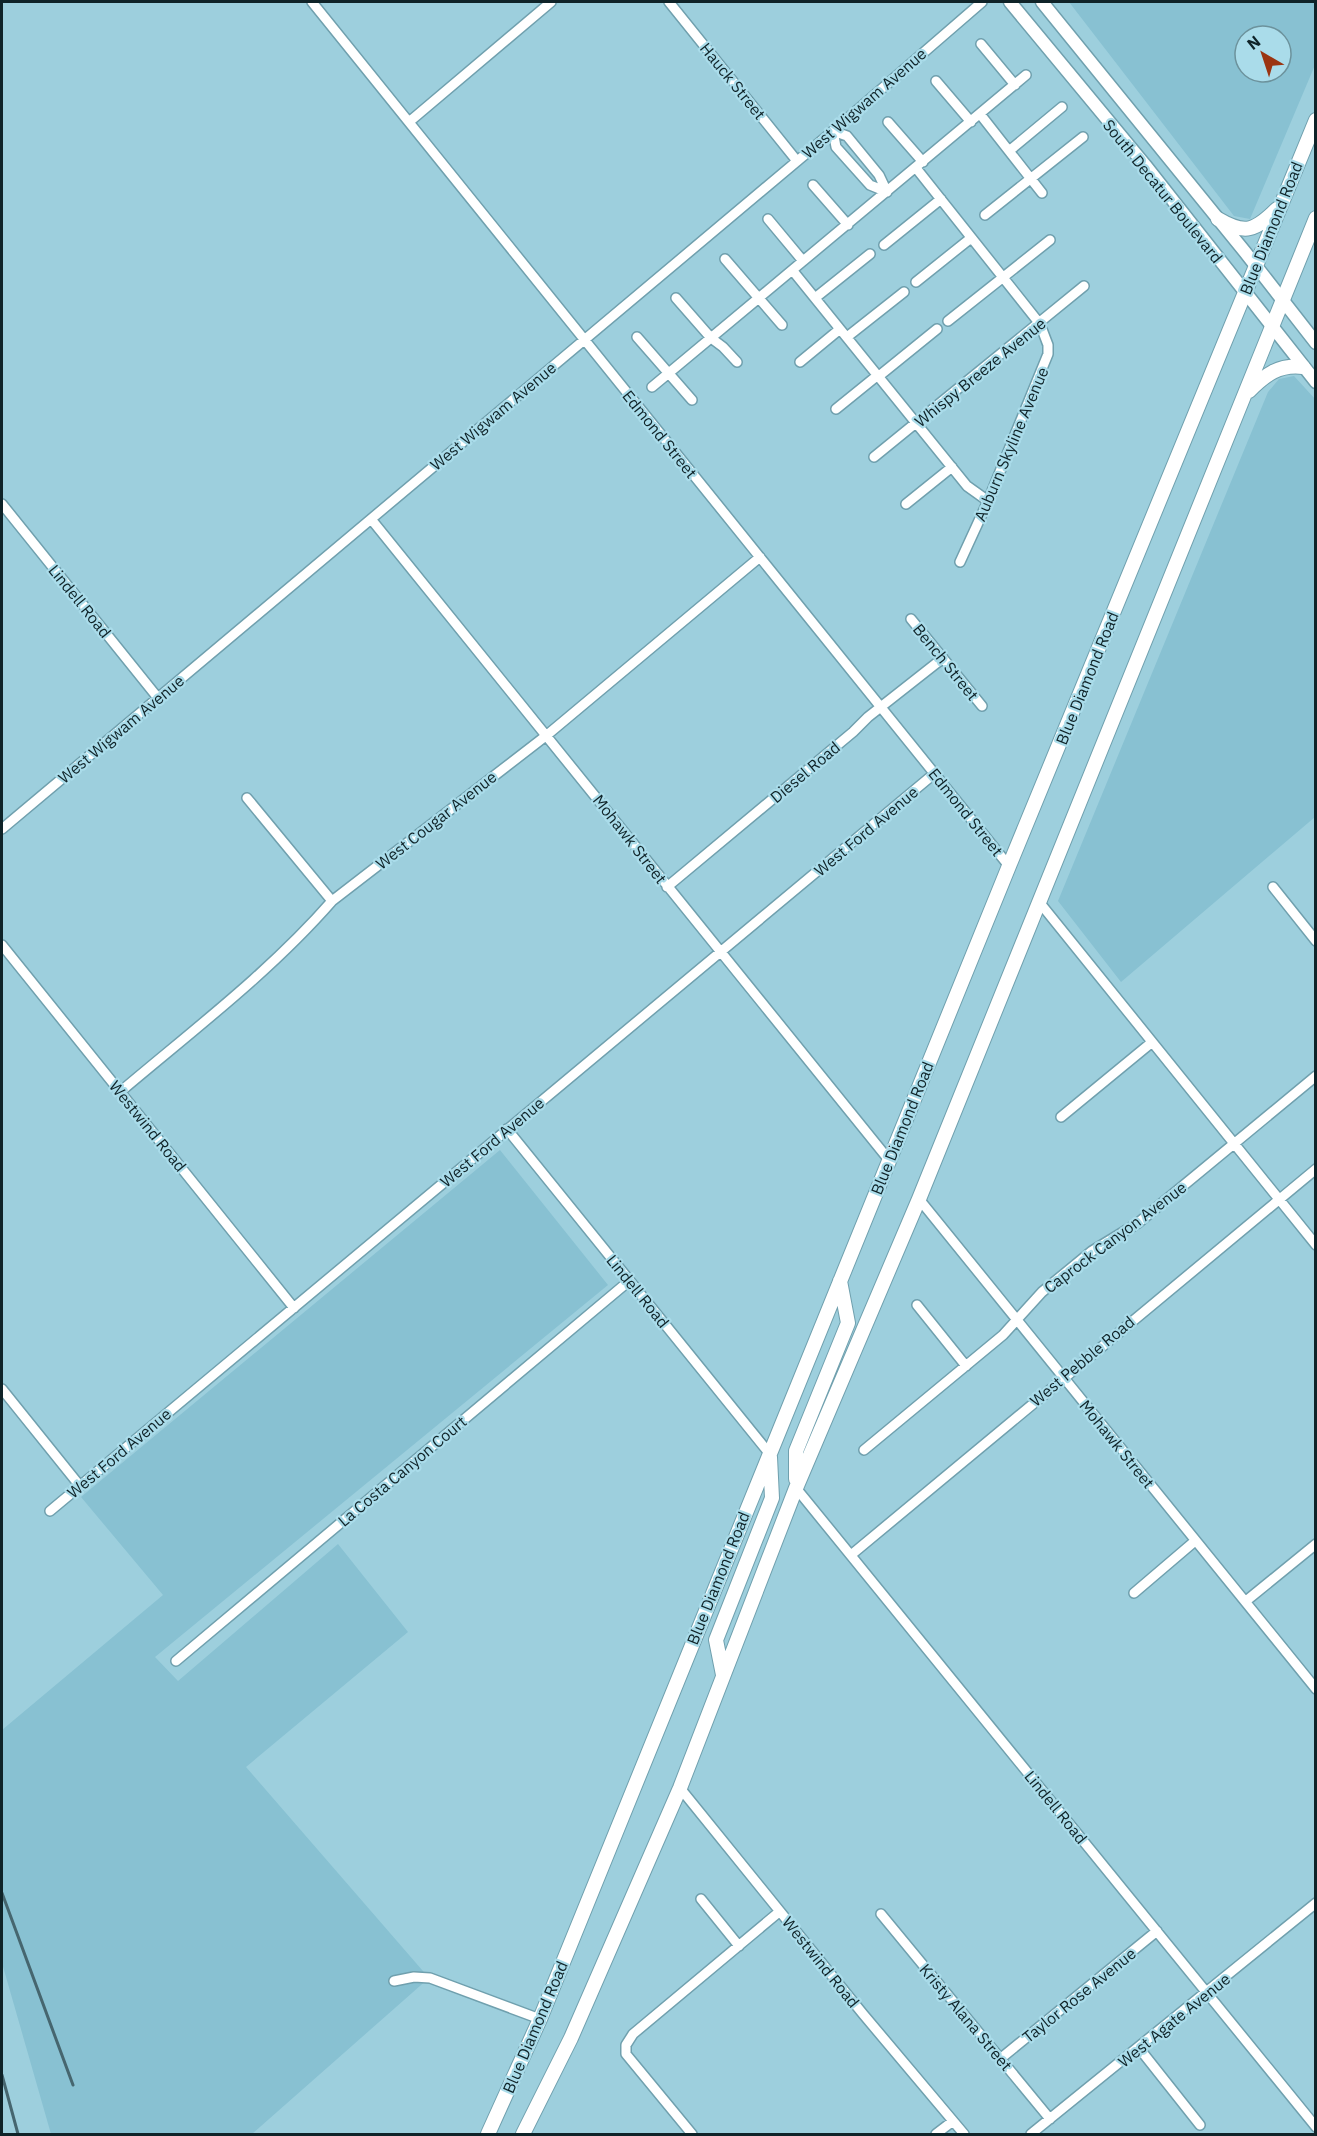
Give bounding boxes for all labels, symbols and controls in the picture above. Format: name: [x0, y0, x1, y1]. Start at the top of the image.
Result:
north arrow: [1233, 24, 1293, 84]
text: N: [1243, 31, 1264, 54]
street label: Hauck Street: [696, 39, 770, 123]
street label: West Wigwam Avenue: [798, 43, 931, 163]
street label: South Decatur Boulevard: [1099, 115, 1227, 267]
street label: Blue Diamond Road: [1235, 159, 1307, 297]
street label: Whispy Breeze Avenue: [910, 313, 1050, 431]
street label: West Wigwam Avenue: [426, 357, 560, 475]
street label: Auburn Skyline Avenue: [969, 364, 1053, 524]
street label: Edmond Street: [618, 386, 702, 482]
street label: Lindell Road: [44, 560, 116, 642]
street label: Blue Diamond Road: [1051, 609, 1123, 747]
street label: Bench Street: [909, 620, 983, 704]
street label: West Wigwam Avenue: [54, 670, 188, 788]
street label: Diesel Road: [766, 737, 844, 807]
street label: Edmond Street: [924, 764, 1008, 860]
street label: West Cougar Avenue: [372, 766, 501, 873]
street label: West Ford Avenue: [810, 782, 922, 880]
street label: Mohawk Street: [589, 790, 671, 888]
street label: Blue Diamond Road: [866, 1059, 938, 1197]
street label: Westwind Road: [105, 1076, 191, 1176]
street label: West Ford Avenue: [436, 1093, 548, 1191]
street label: Caprock Canyon Avenue: [1040, 1177, 1190, 1297]
street label: Lindell Road: [602, 1250, 674, 1332]
street label: West Pebble Road: [1026, 1311, 1138, 1411]
street label: Mohawk Street: [1075, 1396, 1159, 1492]
street label: West Ford Avenue: [63, 1404, 175, 1502]
street label: La Costa Canyon Court: [334, 1411, 470, 1531]
street label: Blue Diamond Road: [682, 1509, 754, 1647]
street label: Lindell Road: [1020, 1766, 1092, 1848]
street label: Westwind Road: [778, 1912, 864, 2012]
street label: Taylor Rose Avenue: [1018, 1943, 1140, 2047]
street label: Blue Diamond Road: [498, 1958, 572, 2096]
street label: Kristy Alana Street: [915, 1959, 1017, 2075]
street label: West Agate Avenue: [1114, 1968, 1234, 2071]

